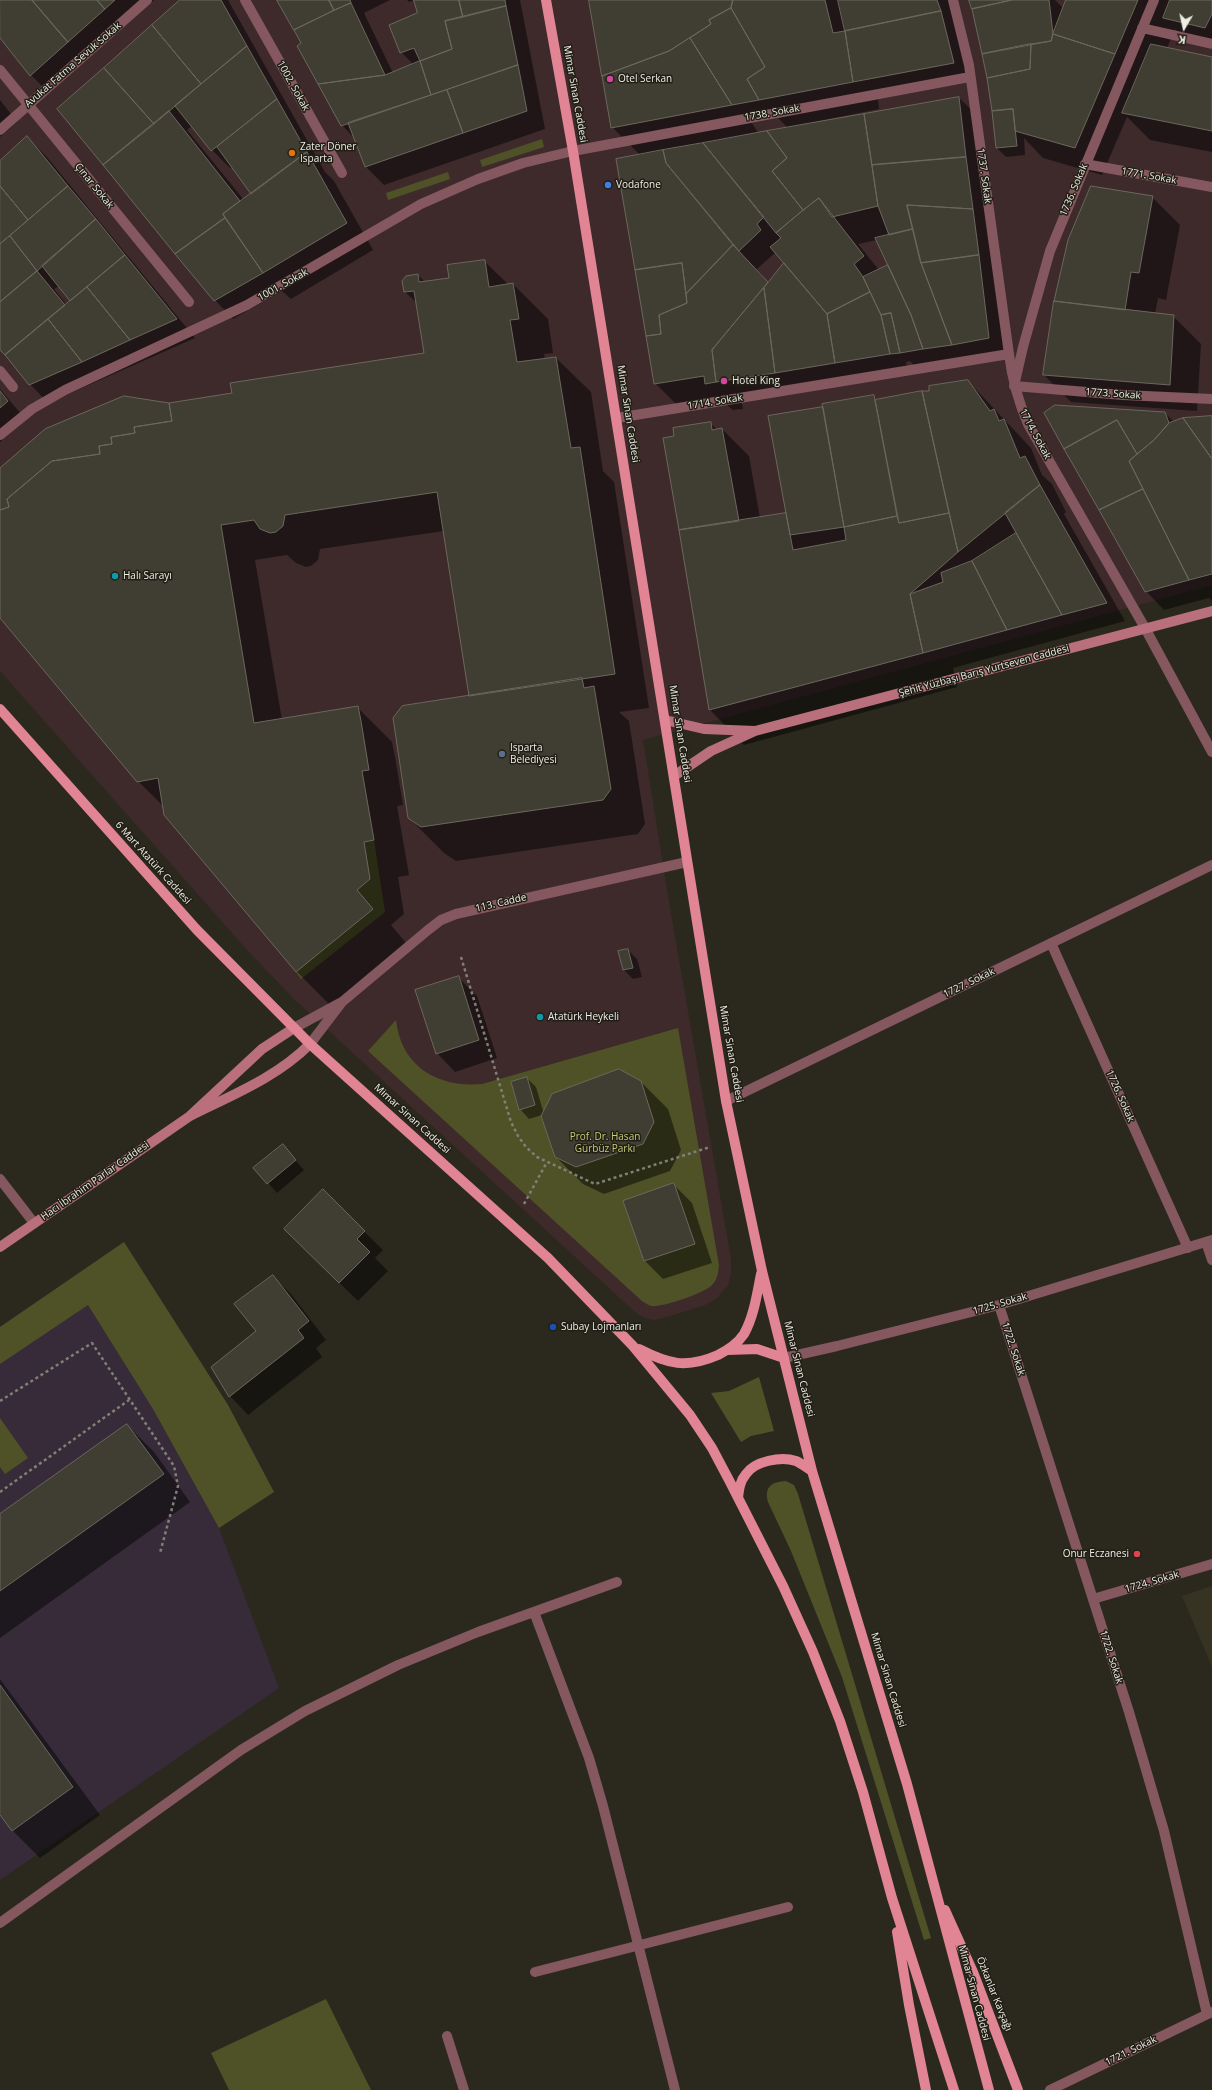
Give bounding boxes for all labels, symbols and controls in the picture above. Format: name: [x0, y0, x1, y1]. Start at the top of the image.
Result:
north arrow: [1164, 8, 1204, 48]
street label: Avukat Fatma Sevük Sokak: [22, 20, 124, 110]
text: K: [1177, 32, 1187, 48]
street label: Mimar Sinan Caddesi: [561, 44, 589, 144]
street label: 1002. Sokak: [274, 59, 312, 113]
place label: Otel Serkan: [618, 73, 672, 85]
marker: Otel Serkan: [605, 74, 615, 84]
street label: 1738. Sokak: [744, 102, 800, 124]
place label: Zater Döner Isparta: [300, 141, 356, 164]
marker: Zater Döner Isparta: [287, 148, 297, 158]
street label: 1737. Sokak: [974, 148, 994, 204]
street label: Çınar Sokak: [72, 161, 116, 211]
street label: 1736. Sokak: [1058, 162, 1090, 218]
street label: 1771. Sokak: [1121, 165, 1177, 187]
place label: Vodafone: [616, 179, 661, 191]
marker: Vodafone: [603, 180, 613, 190]
street label: 1001. Sokak: [256, 266, 310, 304]
street label: Mimar Sinan Caddesi: [614, 364, 642, 464]
place label: Hotel King: [732, 375, 780, 387]
marker: Hotel King: [719, 376, 729, 386]
street label: 1773. Sokak: [1085, 386, 1141, 402]
street label: 1714. Sokak: [687, 392, 743, 412]
street label: 1714. Sokak: [1017, 407, 1053, 461]
place label: Halı Sarayı: [123, 570, 172, 582]
marker: Halı Sarayı: [110, 571, 120, 581]
street label: Şehit Yüzbaşı Barış Yurtseven Caddesi: [897, 642, 1071, 700]
street label: Mimar Sinan Caddesi: [666, 684, 694, 784]
place label: Isparta Belediyesi: [510, 742, 557, 766]
marker: Isparta Belediyesi: [497, 749, 507, 759]
street label: 6 Mart Atatürk Caddesi: [113, 819, 193, 907]
street label: 113. Cadde: [474, 891, 528, 915]
street label: 1727. Sokak: [941, 965, 997, 1001]
street label: Mimar Sinan Caddesi: [717, 1004, 745, 1104]
place label: Atatürk Heykeli: [548, 1011, 619, 1023]
marker: Atatürk Heykeli: [535, 1012, 545, 1022]
street label: 1726. Sokak: [1103, 1068, 1137, 1124]
street label: Mimar Sinan Caddesi: [371, 1082, 453, 1156]
park label: Prof. Dr. Hasan Gürbüz Parkı: [570, 1131, 640, 1154]
street label: Hacı İbrahim Parlar Caddesi: [39, 1139, 151, 1223]
street label: 1725. Sokak: [972, 1291, 1028, 1317]
street label: Mimar Sinan Caddesi: [781, 1320, 817, 1418]
place label: Subay Lojmanları: [561, 1321, 641, 1333]
street label: 1722. Sokak: [999, 1321, 1027, 1377]
marker: Subay Lojmanları: [548, 1322, 558, 1332]
place label: Onur Eczanesi: [1063, 1548, 1129, 1560]
marker: Onur Eczanesi: [1132, 1549, 1142, 1559]
street label: 1724. Sokak: [1124, 1569, 1180, 1595]
street label: 1722. Sokak: [1097, 1629, 1125, 1685]
street label: Mimar Sinan Caddesi: [868, 1631, 908, 1729]
street label: Mimar Sinan Caddesi: [955, 1944, 993, 2042]
street label: Özkanlar Kavşağı: [974, 1955, 1014, 2033]
street label: 1721. Sokak: [1103, 2033, 1159, 2069]

